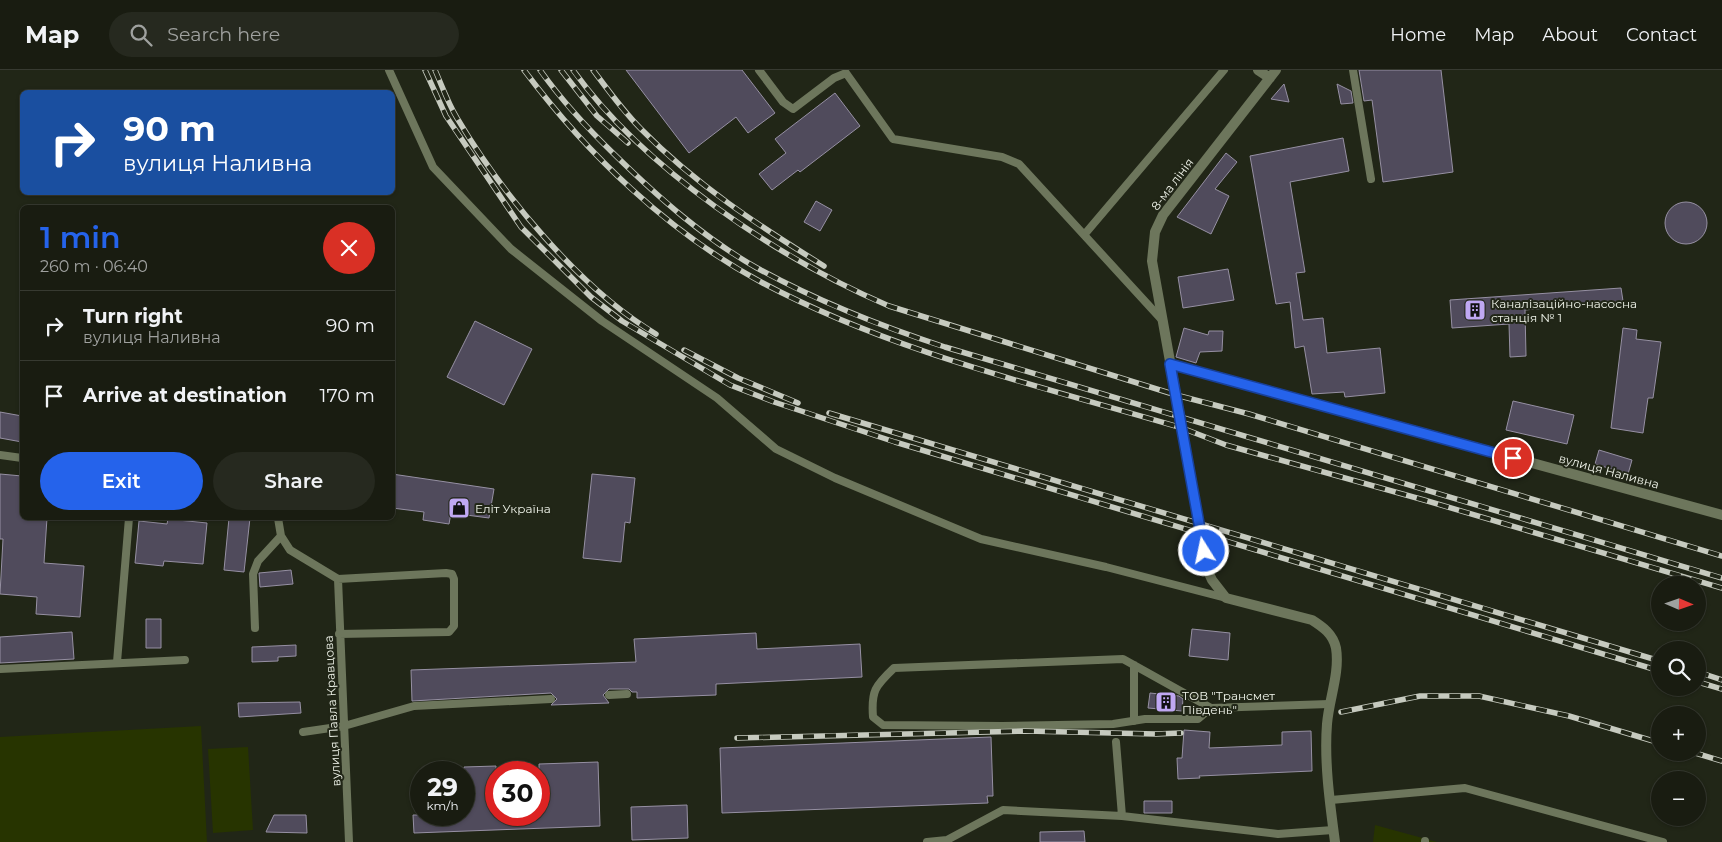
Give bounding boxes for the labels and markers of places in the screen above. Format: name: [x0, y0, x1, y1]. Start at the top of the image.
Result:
place label: Каналізаційно-насосна станція № 1: [1491, 296, 1637, 325]
building icon: Каналізаційно-насосна станція № 1: [1463, 298, 1487, 322]
pin: [1492, 437, 1534, 479]
shop icon: Еліт Україна: [447, 496, 471, 520]
place label: Еліт Україна: [475, 501, 551, 516]
place label: ТОВ "Трансмет Південь": [1182, 688, 1275, 717]
building icon: ТОВ "Трансмет Південь": [1154, 690, 1178, 714]

